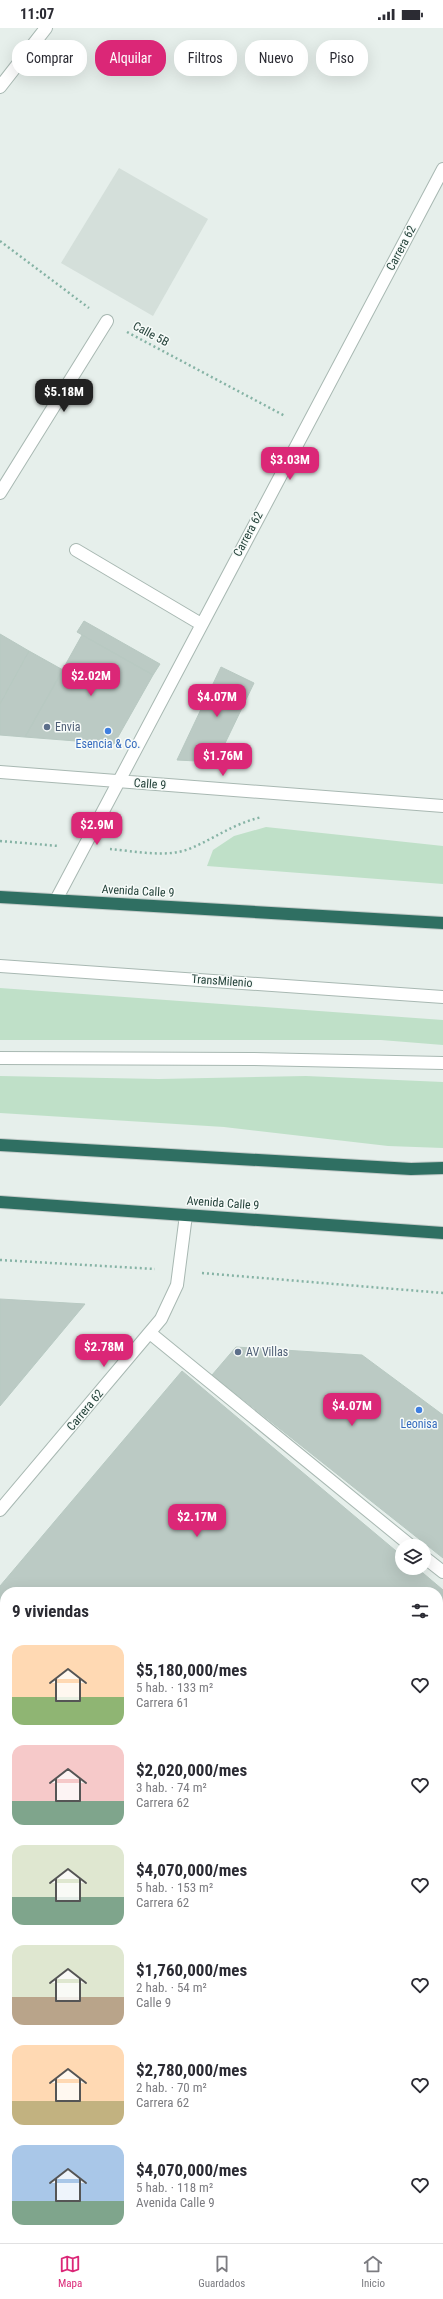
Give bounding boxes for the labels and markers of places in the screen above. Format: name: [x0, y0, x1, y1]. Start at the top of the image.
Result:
pin: $5.18M: [31, 379, 97, 413]
pin: $3.03M: [257, 447, 323, 481]
pin: $2.02M: [58, 663, 124, 697]
pin: $4.07M: [184, 684, 250, 718]
place label: Envia: [55, 720, 81, 734]
marker: Envia: [42, 722, 52, 732]
marker: Esencia & Co.: [103, 726, 113, 736]
place label: Esencia & Co.: [76, 737, 140, 751]
pin: $1.76M: [190, 743, 256, 777]
pin: $2.9M: [69, 812, 125, 846]
pin: $2.78M: [71, 1334, 137, 1368]
place label: AV Villas: [246, 1345, 288, 1359]
marker: AV Villas: [233, 1347, 243, 1357]
pin: $4.07M: [319, 1393, 385, 1427]
marker: Leonisa: [414, 1405, 424, 1415]
place label: Leonisa: [400, 1417, 438, 1431]
pin: $2.17M: [164, 1504, 230, 1538]

